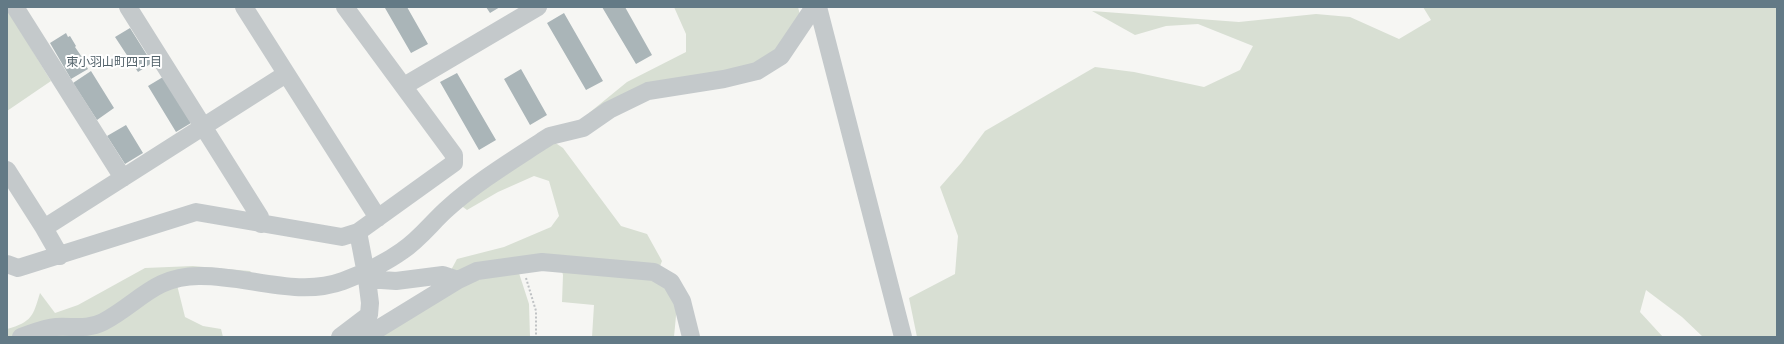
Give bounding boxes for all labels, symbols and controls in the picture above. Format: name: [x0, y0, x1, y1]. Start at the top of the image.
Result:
district label: 東小羽山町四丁目: [66, 56, 162, 70]

